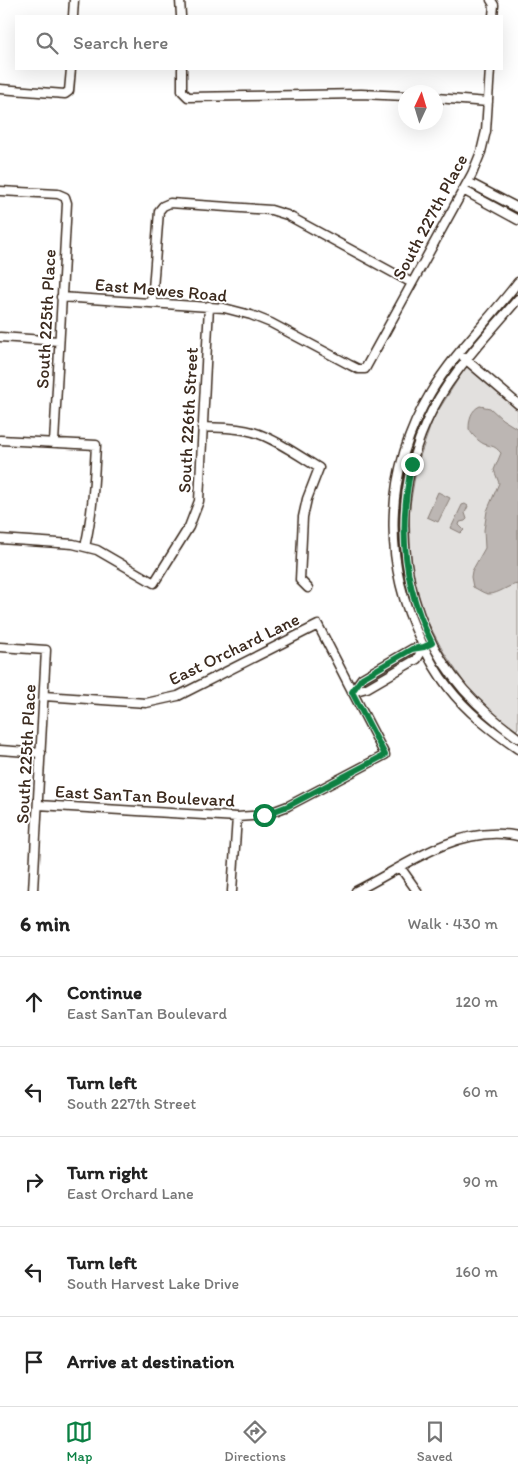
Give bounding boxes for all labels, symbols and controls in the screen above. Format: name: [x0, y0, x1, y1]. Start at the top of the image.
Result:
search box: [15, 15, 503, 70]
icon: search: [33, 29, 61, 57]
text: Search here: [73, 31, 168, 54]
north arrow: [398, 85, 443, 130]
street label: South 227th Place: [388, 150, 472, 284]
street label: South 225th Place: [31, 249, 61, 389]
street label: East Mewes Road: [94, 273, 228, 307]
street label: South 226th Street: [173, 346, 203, 493]
route end: [401, 453, 424, 476]
street label: East Orchard Lane: [165, 608, 303, 690]
street label: South 225th Place: [11, 684, 41, 824]
street label: East SanTan Boulevard: [55, 780, 236, 812]
route start: [253, 804, 276, 827]
text: 6 min: [20, 911, 70, 936]
text: Walk · 430 m: [408, 914, 498, 933]
text: Continue: [67, 981, 142, 1004]
icon: ahead: [20, 988, 48, 1016]
text: 120 m: [455, 992, 498, 1011]
text: East SanTan Boulevard: [67, 1004, 227, 1023]
text: Turn left: [67, 1071, 137, 1094]
icon: left: [20, 1078, 48, 1106]
text: 60 m: [463, 1082, 498, 1101]
text: South 227th Street: [67, 1094, 196, 1113]
text: Turn right: [67, 1161, 148, 1184]
icon: right: [20, 1168, 48, 1196]
text: 90 m: [463, 1172, 498, 1191]
text: East Orchard Lane: [67, 1184, 194, 1203]
text: Turn left: [67, 1251, 137, 1274]
icon: left: [20, 1258, 48, 1286]
text: 160 m: [455, 1262, 498, 1281]
text: South Harvest Lake Drive: [67, 1274, 239, 1293]
icon: arrive: [20, 1348, 48, 1376]
text: Arrive at destination: [67, 1350, 234, 1373]
tab: Map: [65, 1418, 93, 1465]
tab: Directions: [224, 1418, 286, 1465]
tab: Saved: [417, 1418, 453, 1465]

